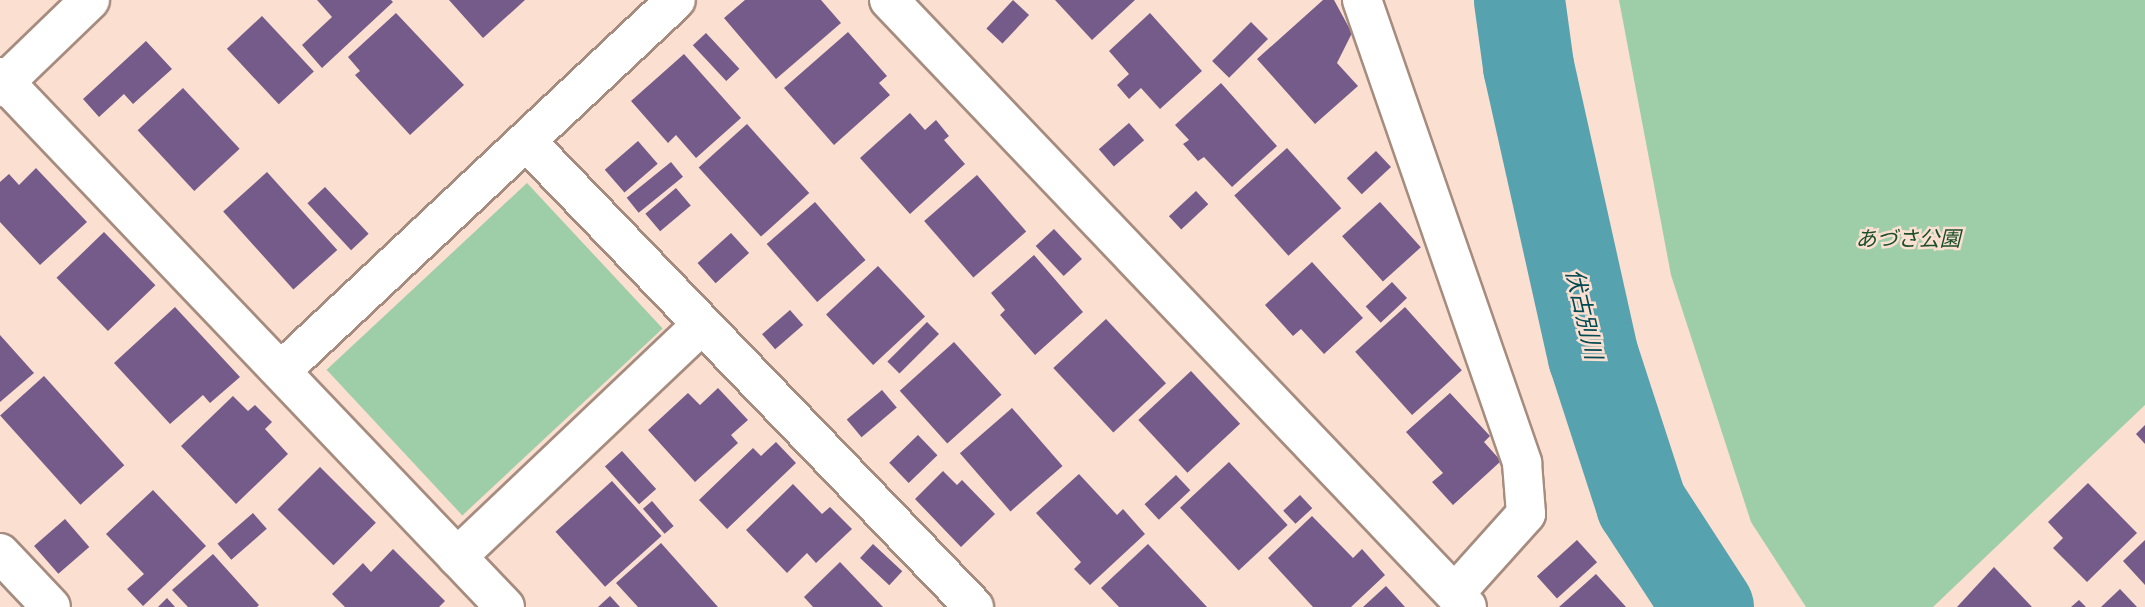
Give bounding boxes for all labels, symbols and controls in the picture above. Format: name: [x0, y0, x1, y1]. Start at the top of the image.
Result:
park label: あづさ公園: [1856, 226, 1960, 252]
water label: 伏古別川: [1560, 266, 1608, 362]

